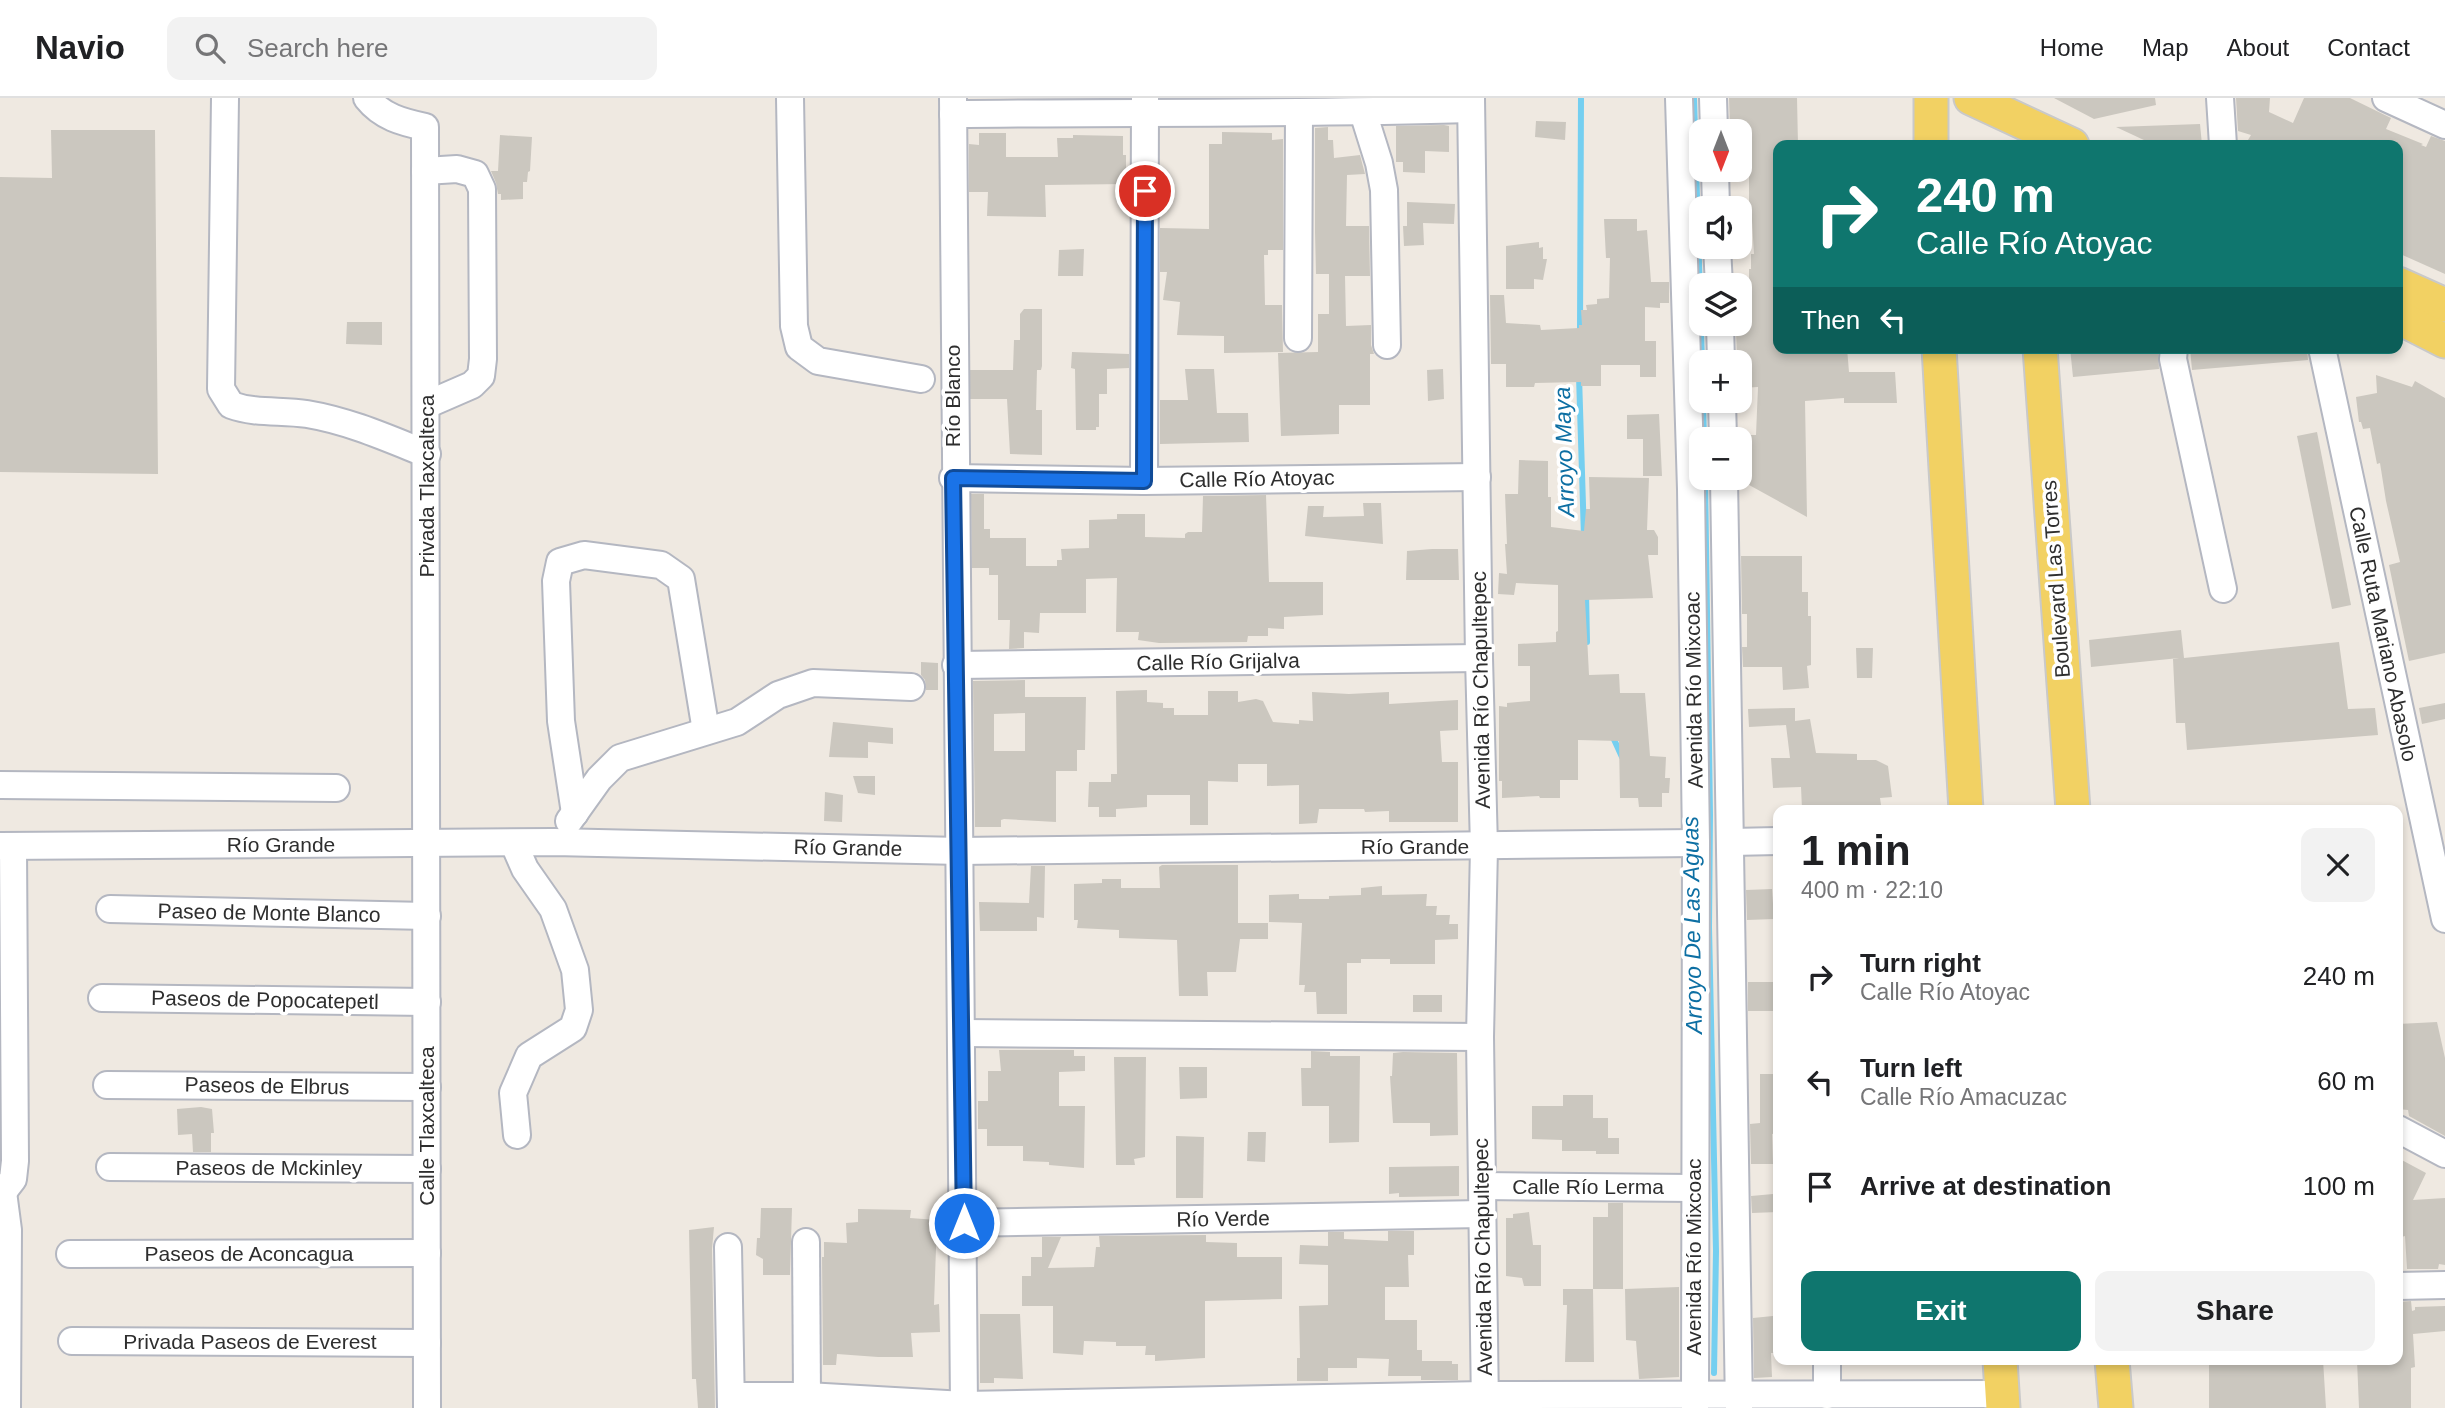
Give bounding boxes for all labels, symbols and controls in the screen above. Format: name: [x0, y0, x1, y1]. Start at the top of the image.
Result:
search box: [167, 17, 657, 80]
text: Navio: [35, 29, 125, 66]
icon: search: [191, 29, 229, 67]
text: Search here: [247, 33, 389, 63]
text: Home: [2040, 34, 2104, 61]
text: Map: [2142, 34, 2189, 61]
text: About: [2227, 34, 2289, 61]
text: Contact: [2327, 34, 2410, 61]
north arrow: [1689, 119, 1752, 182]
map controls: [1689, 119, 1752, 490]
pin: [1115, 161, 1175, 221]
icon: right: [1801, 168, 1892, 259]
text: 240 m: [1916, 168, 2055, 222]
icon: arrive: [1126, 172, 1164, 210]
button: sound: [1689, 196, 1752, 259]
text: Calle Río Atoyac: [1916, 225, 2153, 261]
button: layers: [1689, 273, 1752, 336]
icon: left: [1874, 301, 1912, 339]
text: Then: [1801, 305, 1860, 335]
street label: Río Blanco: [941, 345, 964, 447]
button: +: [1689, 350, 1752, 413]
water label: Arroyo Maya: [1549, 386, 1579, 520]
street label: Privada Tlaxcalteca: [415, 394, 438, 577]
button: −: [1689, 427, 1752, 490]
street label: Calle Río Atoyac: [1179, 466, 1335, 491]
street label: Boulevard Las Torres: [2037, 479, 2074, 679]
street label: Calle Ruta Mariano Abasolo: [2345, 504, 2422, 764]
street label: Avenida Río Chapultepec: [1467, 571, 1494, 809]
street label: Avenida Río Mixcoac: [1680, 591, 1707, 789]
street label: Calle Río Grijalva: [1136, 649, 1300, 674]
water label: Arroyo De Las Aguas: [1677, 815, 1707, 1036]
text: 1 min: [1801, 827, 1911, 874]
button: close: [2301, 828, 2375, 902]
street label: Río Grande: [227, 833, 335, 856]
street label: Río Grande: [794, 835, 902, 860]
street label: Río Grande: [1361, 835, 1469, 858]
text: 400 m · 22:10: [1801, 877, 1943, 903]
street label: Paseo de Monte Blanco: [157, 899, 381, 926]
text: Turn right: [1860, 948, 1981, 978]
icon: right: [1801, 958, 1839, 996]
text: 240 m: [2303, 961, 2375, 991]
text: Calle Río Atoyac: [1860, 979, 2030, 1005]
street label: Paseos de Popocatepetl: [151, 986, 379, 1013]
street label: Calle Tlaxcalteca: [415, 1046, 438, 1206]
text: Turn left: [1860, 1053, 1962, 1083]
icon: left: [1801, 1063, 1839, 1101]
text: 60 m: [2317, 1066, 2375, 1096]
street label: Paseos de Elbrus: [185, 1073, 350, 1098]
text: Calle Río Amacuzac: [1860, 1084, 2067, 1110]
street label: Avenida Río Chapultepec: [1469, 1138, 1496, 1376]
street label: Paseos de Mckinley: [176, 1156, 363, 1179]
street label: Avenida Río Mixcoac: [1682, 1159, 1705, 1355]
icon: arrive: [1801, 1168, 1839, 1206]
text: Arrive at destination: [1860, 1171, 2111, 1201]
text: 100 m: [2303, 1171, 2375, 1201]
street label: Calle Río Lerma: [1512, 1175, 1664, 1198]
position arrow: [927, 1186, 1001, 1260]
street label: Río Verde: [1176, 1206, 1270, 1231]
street label: Paseos de Aconcagua: [145, 1242, 354, 1265]
button: Exit: [1801, 1271, 2081, 1351]
button: Share: [2095, 1271, 2375, 1351]
street label: Privada Paseos de Everest: [123, 1330, 377, 1353]

